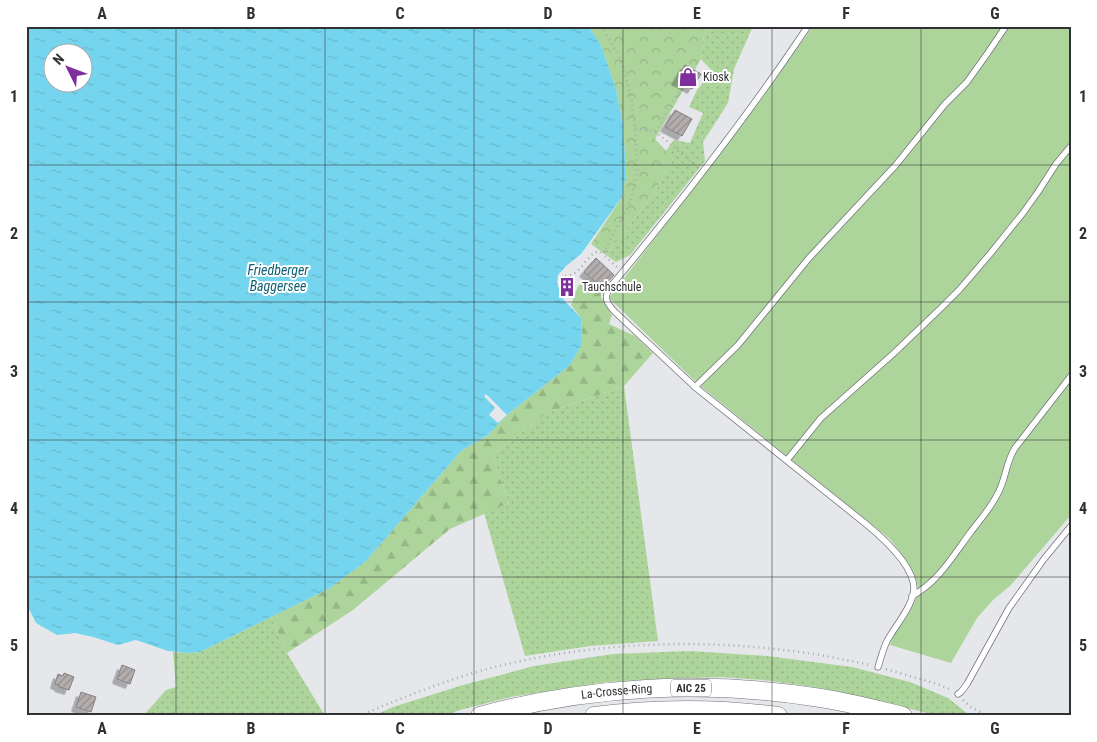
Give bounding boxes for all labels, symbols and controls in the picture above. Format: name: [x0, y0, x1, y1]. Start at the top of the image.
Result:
text: A: [97, 4, 107, 23]
text: B: [247, 4, 256, 23]
text: C: [395, 4, 405, 23]
text: D: [543, 4, 553, 23]
text: E: [693, 4, 701, 23]
text: F: [842, 4, 850, 23]
text: G: [990, 4, 1000, 23]
north arrow: [42, 42, 92, 92]
text: N: [50, 51, 67, 68]
shop icon: Kiosk: [677, 66, 699, 88]
place label: Kiosk: [703, 70, 730, 84]
text: 1: [10, 87, 18, 106]
text: 1: [1079, 87, 1087, 106]
text: 2: [10, 224, 18, 243]
text: 2: [1079, 224, 1087, 243]
water label: Friedberger Baggersee: [248, 262, 309, 294]
building icon: Tauchschule: [556, 276, 578, 298]
place label: Tauchschule: [582, 280, 642, 294]
text: 3: [10, 362, 18, 381]
text: 3: [1079, 362, 1087, 381]
text: 4: [10, 499, 18, 518]
text: 4: [1079, 499, 1087, 518]
text: 5: [10, 636, 18, 655]
text: 5: [1079, 636, 1087, 655]
road number: AIC 25: [671, 680, 711, 696]
street label: La-Crosse-Ring: [580, 682, 653, 702]
text: A: [97, 719, 107, 738]
text: B: [247, 719, 256, 738]
text: C: [395, 719, 405, 738]
text: D: [543, 719, 553, 738]
text: E: [693, 719, 701, 738]
text: F: [842, 719, 850, 738]
text: G: [990, 719, 1000, 738]

